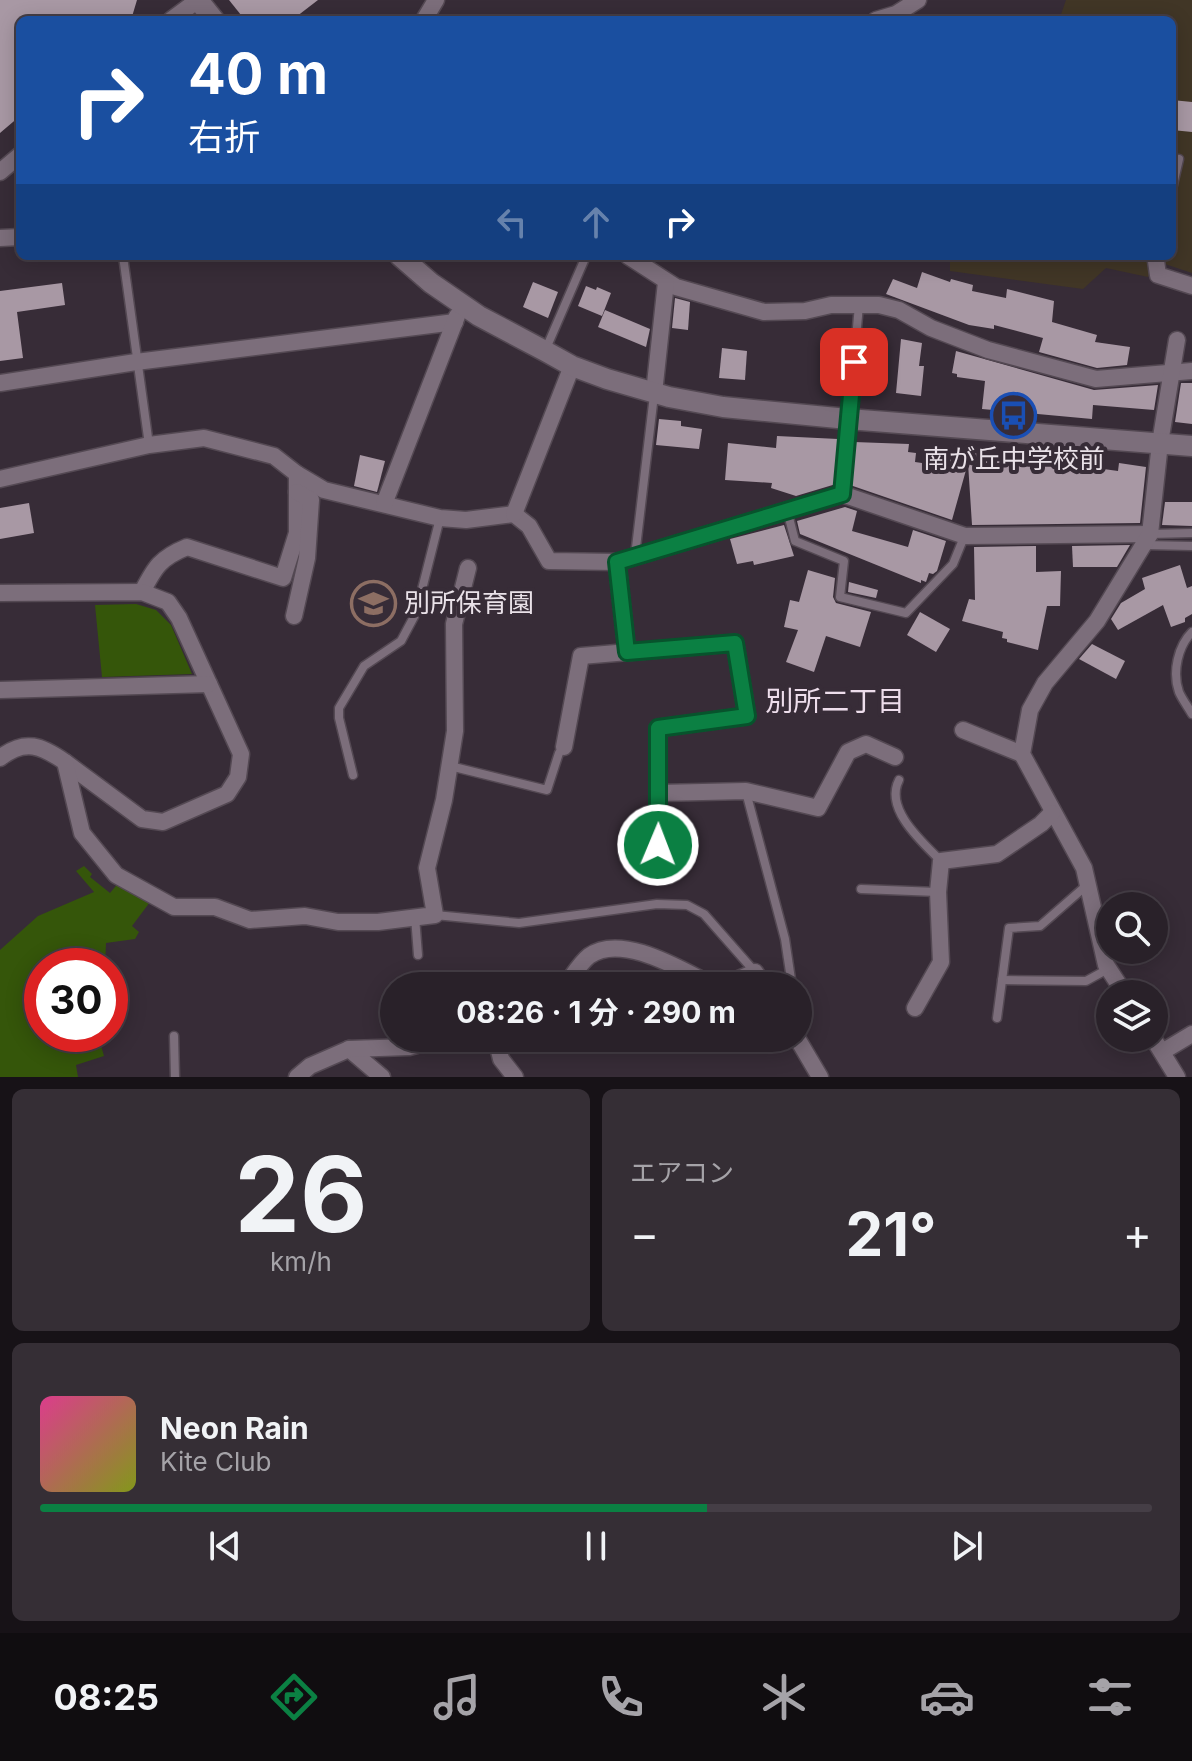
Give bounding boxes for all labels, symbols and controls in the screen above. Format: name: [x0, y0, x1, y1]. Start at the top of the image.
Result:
text: 40 m: [188, 40, 328, 108]
icon: right: [56, 48, 160, 152]
text: 右折: [188, 115, 260, 159]
icon: left: [490, 200, 534, 244]
icon: ahead: [574, 200, 618, 244]
icon: right: [658, 200, 702, 244]
pin: [820, 328, 888, 396]
icon: arrive: [832, 340, 876, 384]
bus stop icon: 南が丘中学校前: [990, 392, 1038, 440]
place label: 南が丘中学校前: [923, 443, 1105, 474]
school or university icon: 別所保育園: [349, 579, 397, 627]
place label: 別所保育園: [404, 587, 534, 618]
district label: 別所二丁目: [765, 684, 905, 718]
position arrow: [616, 803, 700, 887]
map controls: [1096, 892, 1168, 1052]
button: search: [1096, 892, 1168, 964]
speed limit sign: 30: [24, 948, 128, 1052]
button: layers: [1096, 980, 1168, 1052]
text: 08:26 · 1 分 · 290 m: [456, 994, 736, 1030]
text: 26: [234, 1131, 368, 1257]
text: エアコン: [630, 1157, 734, 1188]
text: 21°: [845, 1198, 937, 1270]
text: −: [630, 1207, 659, 1261]
text: +: [1123, 1207, 1152, 1261]
text: km/h: [270, 1246, 332, 1277]
text: Neon Rain: [160, 1410, 309, 1446]
text: Kite Club: [160, 1446, 271, 1477]
icon: previous: [203, 1524, 247, 1568]
icon: pause: [574, 1524, 618, 1568]
icon: next: [945, 1524, 989, 1568]
icon: directions: [266, 1669, 322, 1725]
icon: music: [429, 1669, 485, 1725]
icon: phone: [593, 1669, 649, 1725]
icon: climate: [756, 1669, 812, 1725]
icon: car: [919, 1669, 975, 1725]
icon: filters: [1082, 1669, 1138, 1725]
text: 08:25: [54, 1675, 159, 1719]

